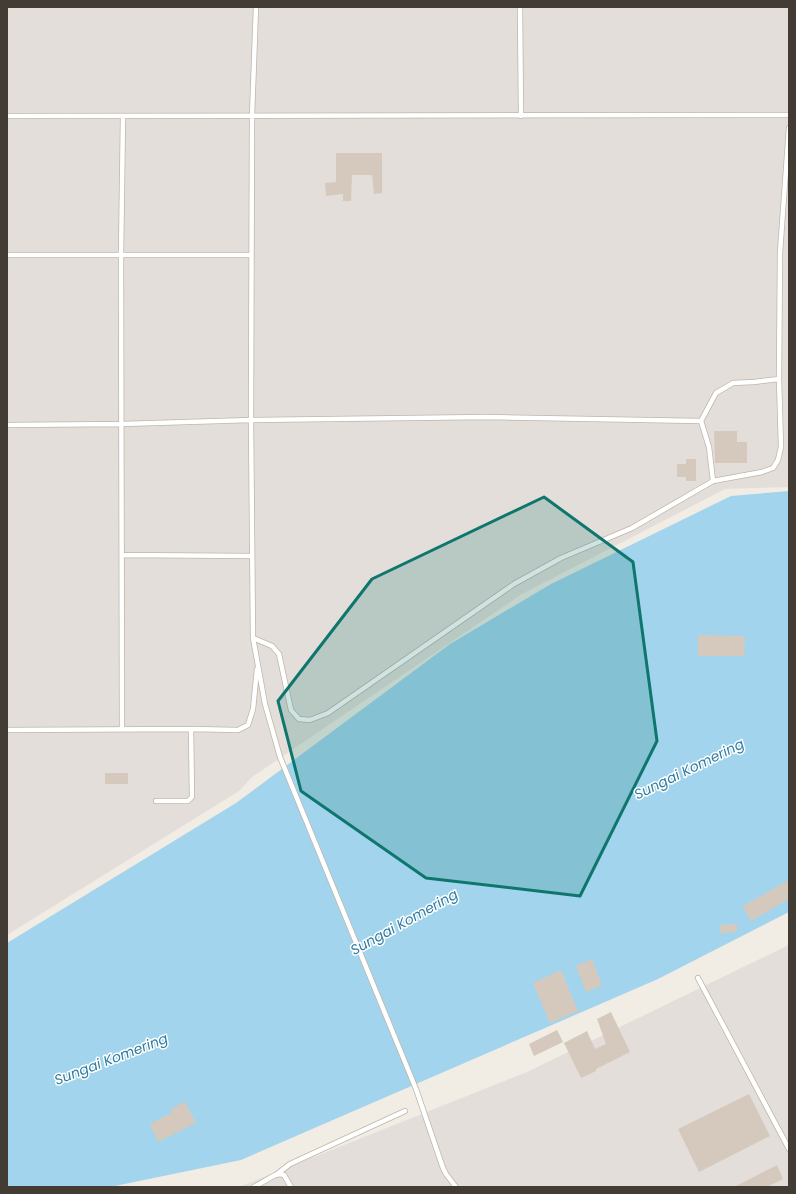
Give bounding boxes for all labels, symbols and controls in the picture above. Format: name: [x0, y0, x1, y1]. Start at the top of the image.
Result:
water label: Sungai Komering: [631, 733, 748, 804]
water label: Sungai Komering: [347, 884, 462, 960]
water label: Sungai Komering: [51, 1028, 171, 1090]

